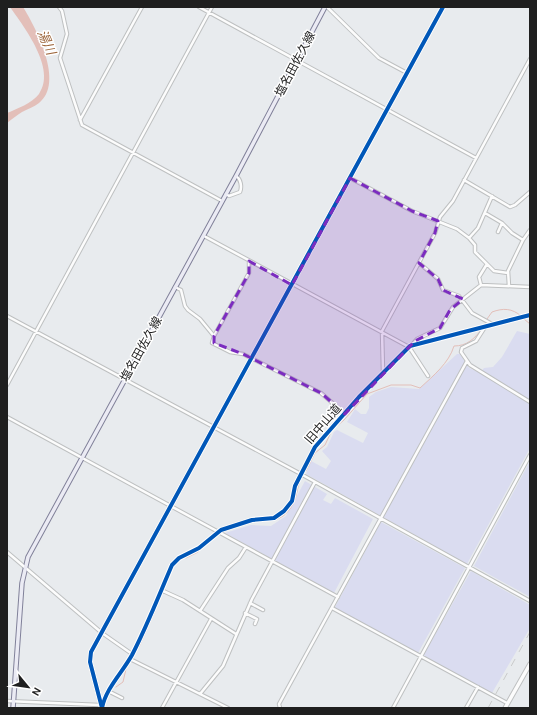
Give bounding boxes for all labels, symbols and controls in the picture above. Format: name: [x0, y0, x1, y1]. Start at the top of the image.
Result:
water label: 湯川: [34, 27, 59, 59]
street label: 塩名田佐久線: [272, 29, 318, 99]
street label: 塩名田佐久線: [117, 314, 165, 384]
street label: 旧中山道: [302, 401, 344, 447]
north arrow: [8, 667, 48, 707]
text: N: [29, 685, 44, 698]

